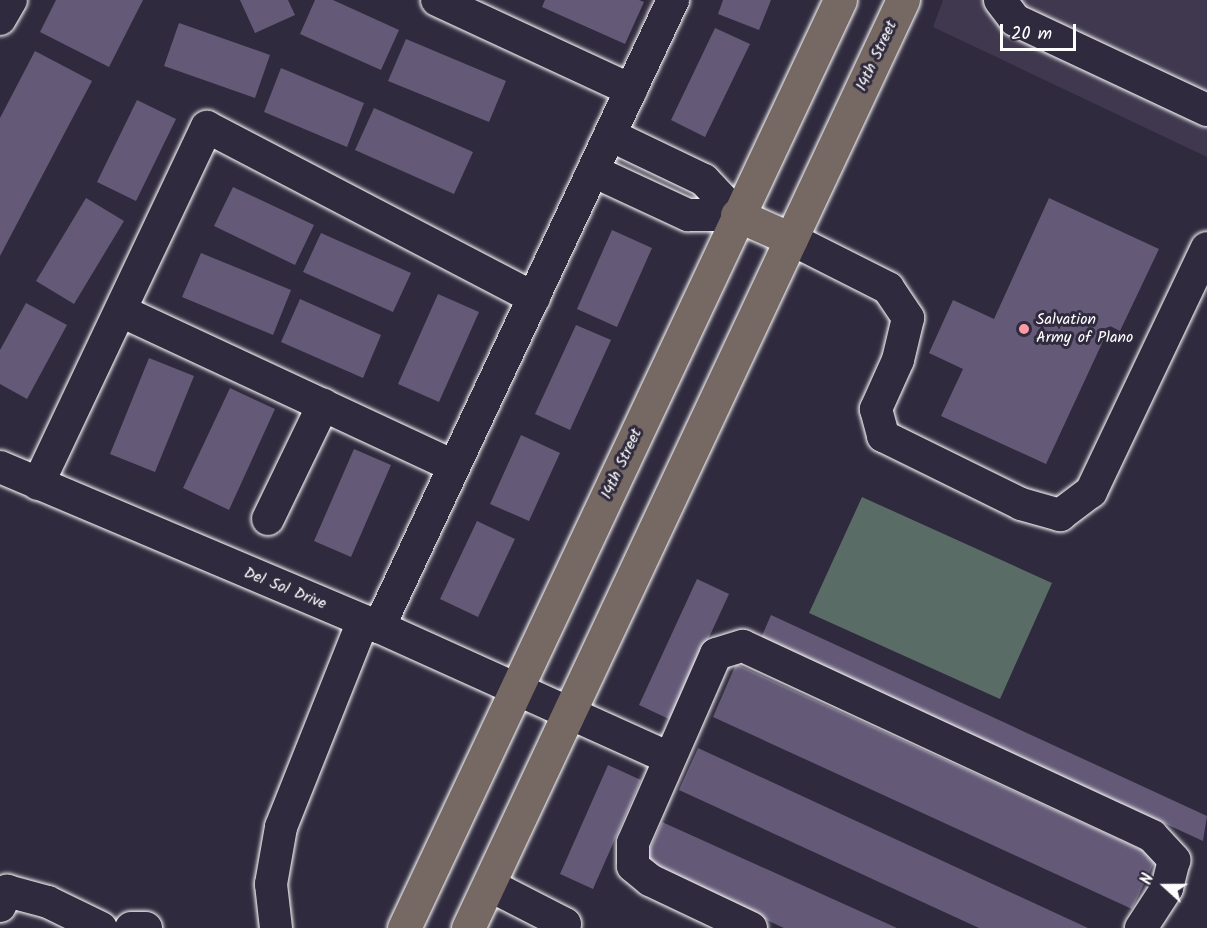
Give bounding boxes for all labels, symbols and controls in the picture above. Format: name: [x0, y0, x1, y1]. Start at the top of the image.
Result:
scale bar: [1003, 12, 1080, 50]
street label: 14th Street: [852, 18, 902, 94]
text: 20 m: [1011, 20, 1052, 49]
place label: Salvation Army of Plano: [1036, 310, 1133, 348]
marker: Salvation Army of Plano: [1017, 322, 1031, 336]
street label: 14th Street: [597, 426, 647, 502]
street label: Del Sol Drive: [241, 564, 329, 614]
north arrow: [1135, 856, 1195, 916]
text: N: [1134, 870, 1161, 889]

